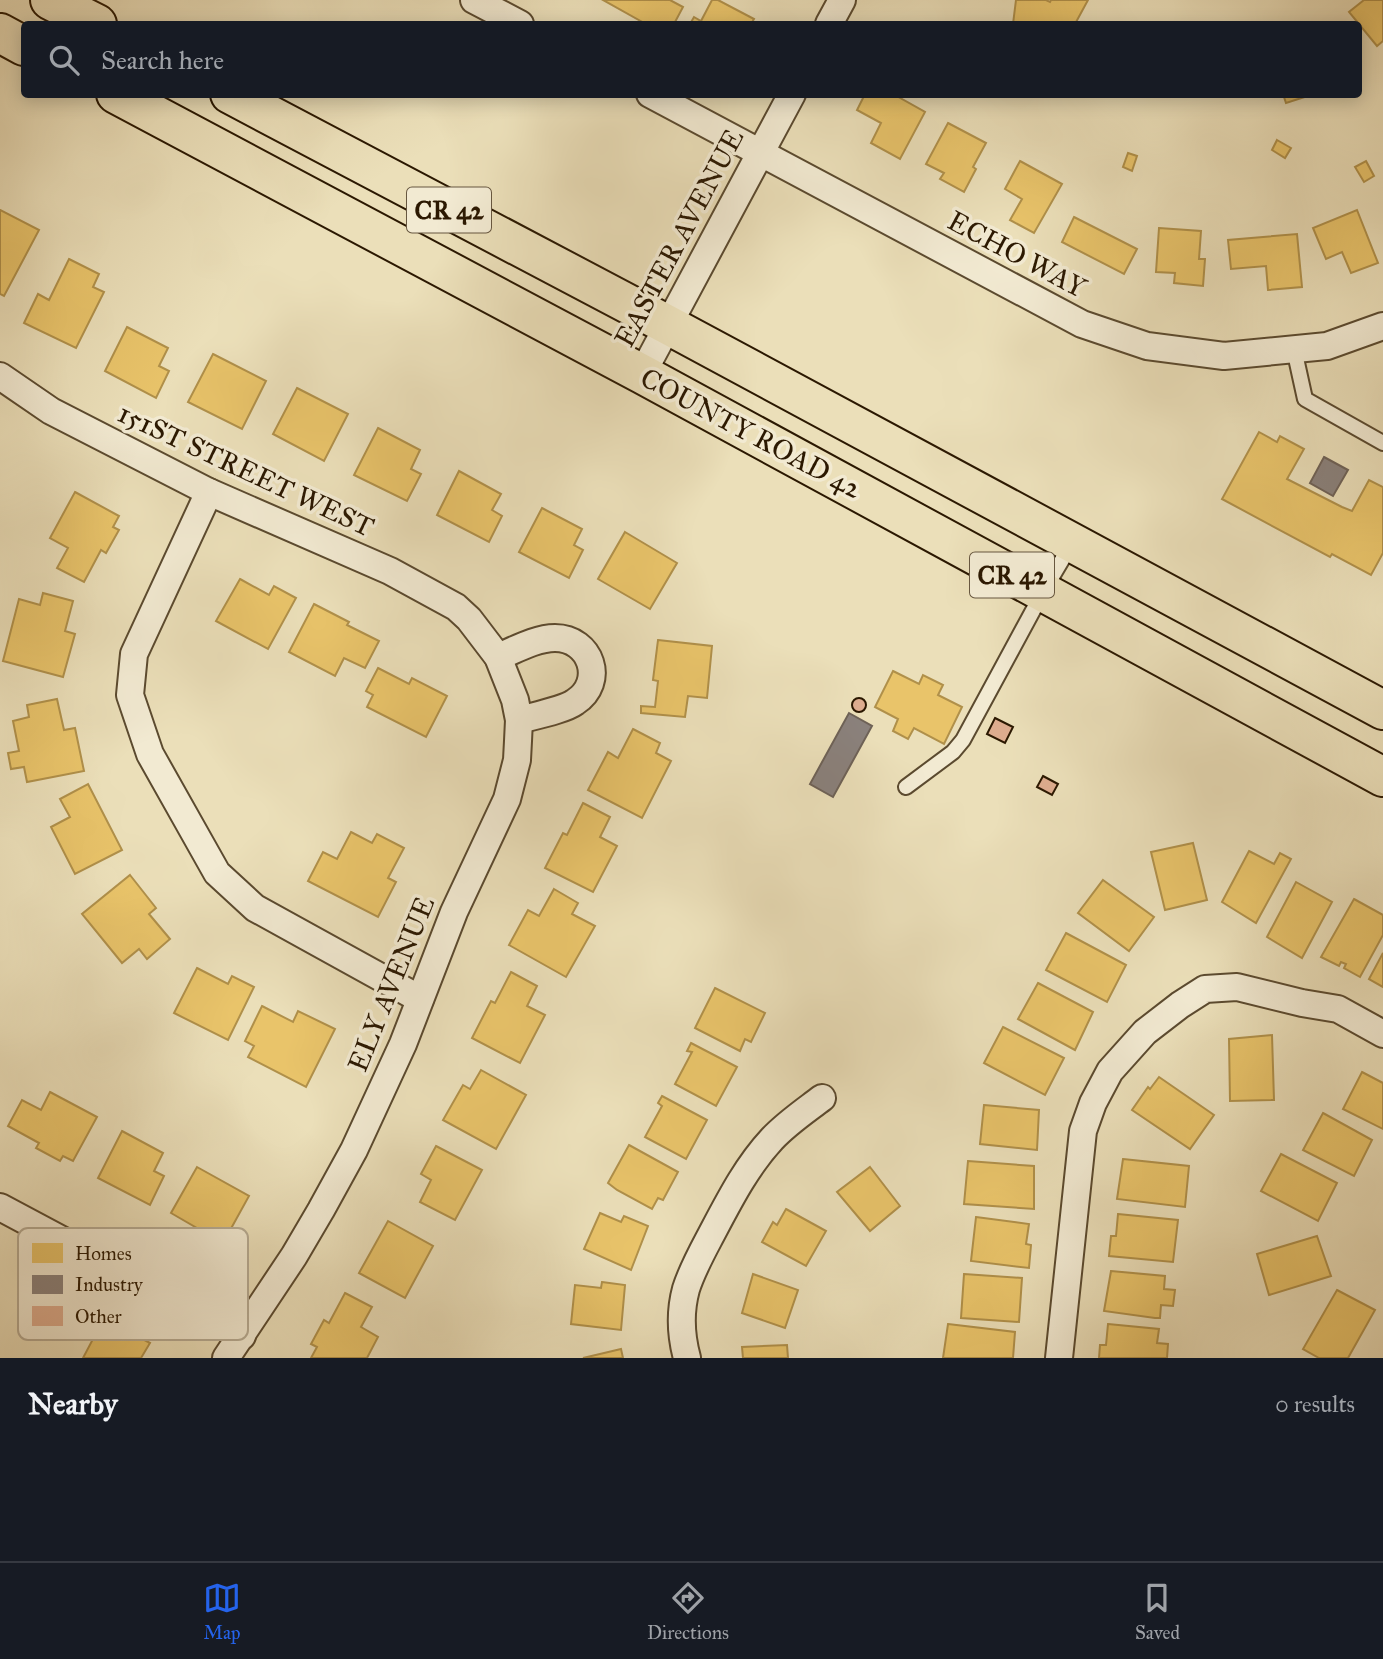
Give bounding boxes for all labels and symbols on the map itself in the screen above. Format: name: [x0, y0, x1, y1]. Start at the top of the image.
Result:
street label: EASTER AVENUE: [607, 123, 751, 353]
road number: CR 42: [407, 188, 491, 232]
street label: ECHO WAY: [942, 203, 1093, 306]
street label: COUNTY ROAD 42: [634, 360, 868, 506]
street label: 151ST STREET WEST: [112, 395, 380, 545]
road number: CR 42: [970, 552, 1054, 597]
street label: ELY AVENUE: [340, 891, 442, 1077]
legend: [18, 1228, 248, 1340]
text: Homes: [75, 1242, 132, 1265]
text: Industry: [75, 1273, 144, 1296]
text: Other: [75, 1305, 123, 1328]

